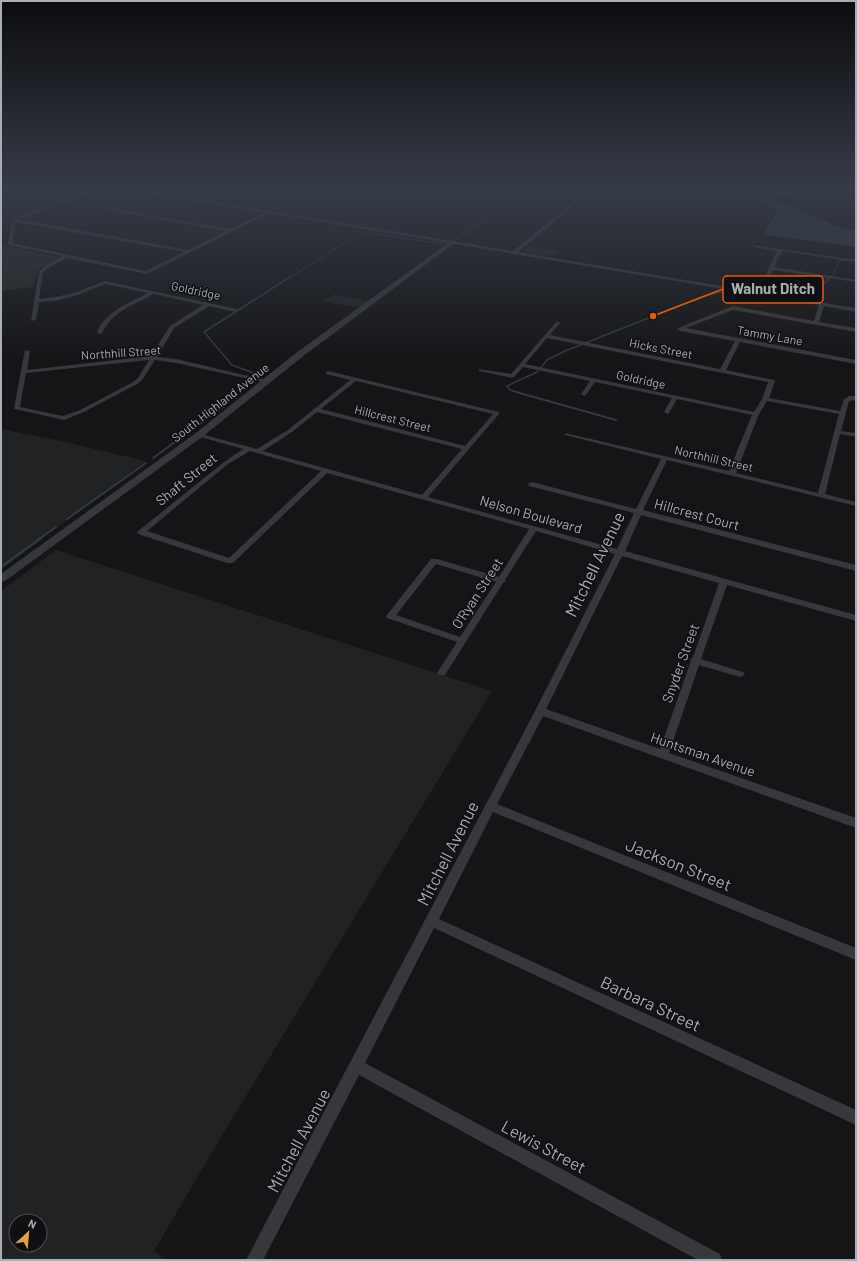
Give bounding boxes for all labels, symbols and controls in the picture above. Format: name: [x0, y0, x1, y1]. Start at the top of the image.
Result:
callout: Walnut Ditch: [723, 276, 823, 303]
street label: Goldridge: [170, 278, 222, 302]
text: Walnut Ditch: [731, 279, 815, 297]
street label: Tammy Lane: [736, 322, 804, 348]
street label: Hicks Street: [628, 335, 694, 361]
street label: Northhill Street: [80, 342, 162, 362]
street label: South Highland Avenue: [169, 360, 271, 444]
street label: Goldridge: [615, 367, 667, 391]
street label: Hillcrest Street: [353, 402, 433, 434]
street label: Northhill Street: [673, 442, 755, 474]
street label: Shaft Street: [152, 449, 220, 509]
street label: Nelson Boulevard: [478, 491, 584, 537]
street label: Hillcrest Court: [653, 494, 741, 534]
street label: Mitchell Avenue: [560, 508, 628, 620]
street label: O'Ryan Street: [448, 554, 506, 632]
street label: Snyder Street: [658, 621, 702, 705]
street label: Huntsman Avenue: [648, 728, 758, 780]
street label: Mitchell Avenue: [412, 797, 482, 909]
street label: Jackson Street: [623, 834, 735, 894]
street label: Barbara Street: [598, 971, 704, 1035]
street label: Mitchell Avenue: [262, 1085, 334, 1195]
street label: Lewis Street: [498, 1115, 590, 1177]
north arrow: [8, 1213, 48, 1253]
text: N: [26, 1216, 39, 1231]

